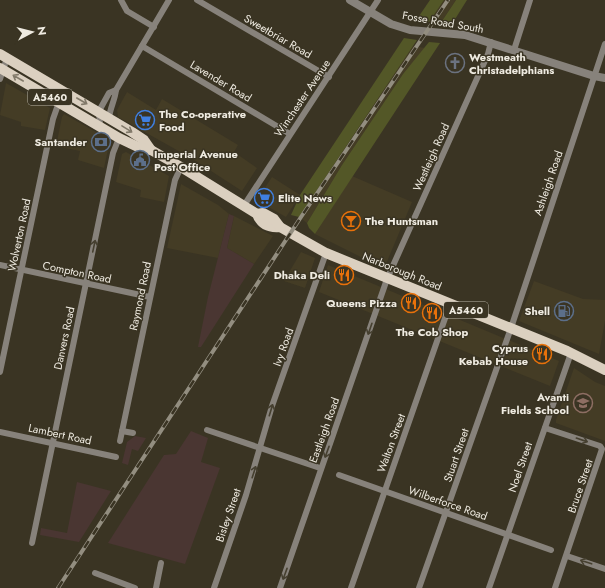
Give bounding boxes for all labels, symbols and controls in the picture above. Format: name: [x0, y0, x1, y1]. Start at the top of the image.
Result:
street label: Fosse Road South: [401, 7, 485, 37]
street label: Sweetbriar Road: [241, 10, 315, 62]
north arrow: [12, 12, 52, 52]
text: N: [33, 25, 50, 36]
place label: Westmeath Christadelphians: [469, 49, 554, 78]
church icon: Westmeath Christadelphians: [444, 52, 466, 74]
street label: Lavender Road: [187, 56, 255, 106]
street label: Winchester Avenue: [270, 56, 334, 140]
one-way arrow: [12, 73, 24, 81]
road number: A5460: [28, 89, 72, 105]
one-way arrow: [76, 98, 88, 106]
place label: The Co-operative Food: [159, 106, 246, 135]
supermarket icon: The Co-operative Food: [134, 109, 156, 131]
street label: Westleigh Road: [409, 120, 453, 194]
one-way arrow: [121, 125, 133, 133]
bank icon: Santander: [90, 131, 112, 153]
place label: Santander: [35, 134, 87, 150]
place label: Imperial Avenue Post Office: [154, 146, 238, 175]
street label: Ashleigh Road: [529, 148, 567, 218]
public building icon: Imperial Avenue Post Office: [129, 149, 151, 171]
supermarket icon: Elite News: [253, 187, 275, 209]
place label: Elite News: [278, 190, 332, 206]
street label: Wolverton Road: [3, 197, 35, 273]
bar icon: The Huntsman: [340, 210, 362, 232]
place label: The Huntsman: [365, 213, 438, 229]
one-way arrow: [91, 240, 99, 253]
street label: Narborough Road: [360, 248, 444, 294]
street label: Compton Road: [41, 257, 113, 287]
street label: Raymond Road: [125, 260, 155, 332]
restaurant icon: Dhaka Deli: [333, 264, 355, 286]
place label: Dhaka Deli: [274, 267, 330, 283]
restaurant icon: Queens Pizza: [400, 292, 422, 314]
place label: Queens Pizza: [326, 295, 397, 311]
fuel station icon: Shell: [553, 300, 575, 322]
restaurant icon: The Cob Shop: [421, 302, 443, 324]
road number: A5460: [444, 302, 488, 318]
place label: Shell: [525, 303, 550, 319]
street label: Danvers Road: [50, 305, 78, 371]
one-way arrow: [366, 322, 373, 335]
place label: The Cob Shop: [396, 324, 469, 340]
street label: Ivy Road: [269, 326, 297, 368]
place label: Cyprus Kebab House: [459, 340, 528, 369]
restaurant icon: Cyprus Kebab House: [531, 343, 553, 365]
place label: Avanti Fields School: [501, 389, 569, 418]
school or university icon: Avanti Fields School: [572, 392, 594, 414]
street label: Eastleigh Road: [305, 395, 343, 465]
one-way arrow: [268, 404, 275, 417]
street label: Walton Street: [373, 411, 409, 475]
street label: Lambert Road: [27, 420, 93, 448]
street label: Stuart Street: [439, 426, 473, 484]
one-way arrow: [575, 437, 588, 444]
street label: Noel Street: [504, 439, 536, 494]
one-way arrow: [323, 445, 331, 457]
street label: Bruce Street: [563, 457, 597, 515]
one-way arrow: [250, 466, 258, 478]
street label: Wilberforce Road: [406, 482, 490, 524]
street label: Bisley Street: [211, 486, 245, 544]
one-way arrow: [580, 558, 592, 566]
one-way arrow: [280, 568, 288, 580]

